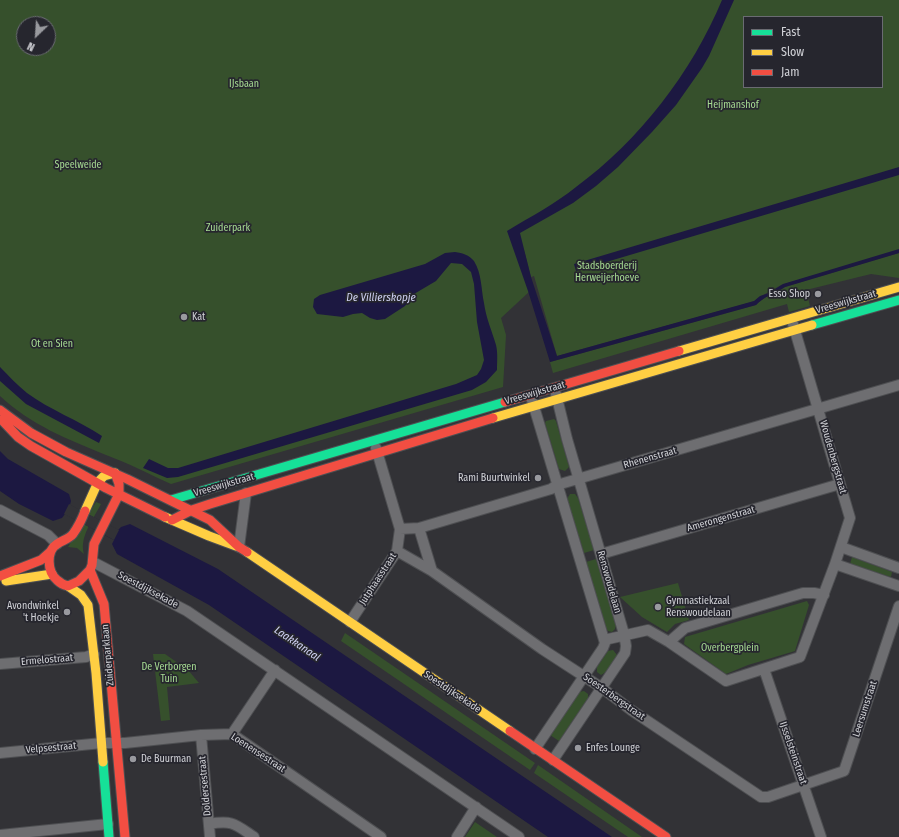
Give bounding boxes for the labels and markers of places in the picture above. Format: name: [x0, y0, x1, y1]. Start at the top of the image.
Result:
place label: Esso Shop: [769, 288, 810, 300]
marker: Esso Shop: [813, 289, 823, 299]
place label: Kat: [192, 311, 205, 323]
marker: Kat: [179, 312, 189, 322]
place label: Rami Buurtwinkel: [458, 472, 530, 484]
marker: Rami Buurtwinkel: [533, 473, 543, 483]
place label: Gymnastiekzaal Renswoudelaan: [666, 595, 731, 618]
place label: Avondwinkel 't Hoekje: [7, 600, 59, 624]
marker: Gymnastiekzaal Renswoudelaan: [653, 602, 663, 612]
marker: Avondwinkel 't Hoekje: [62, 607, 72, 617]
place label: Enfes Lounge: [586, 742, 640, 754]
marker: Enfes Lounge: [573, 743, 583, 753]
place label: De Buurman: [141, 753, 191, 765]
marker: De Buurman: [128, 754, 138, 764]

